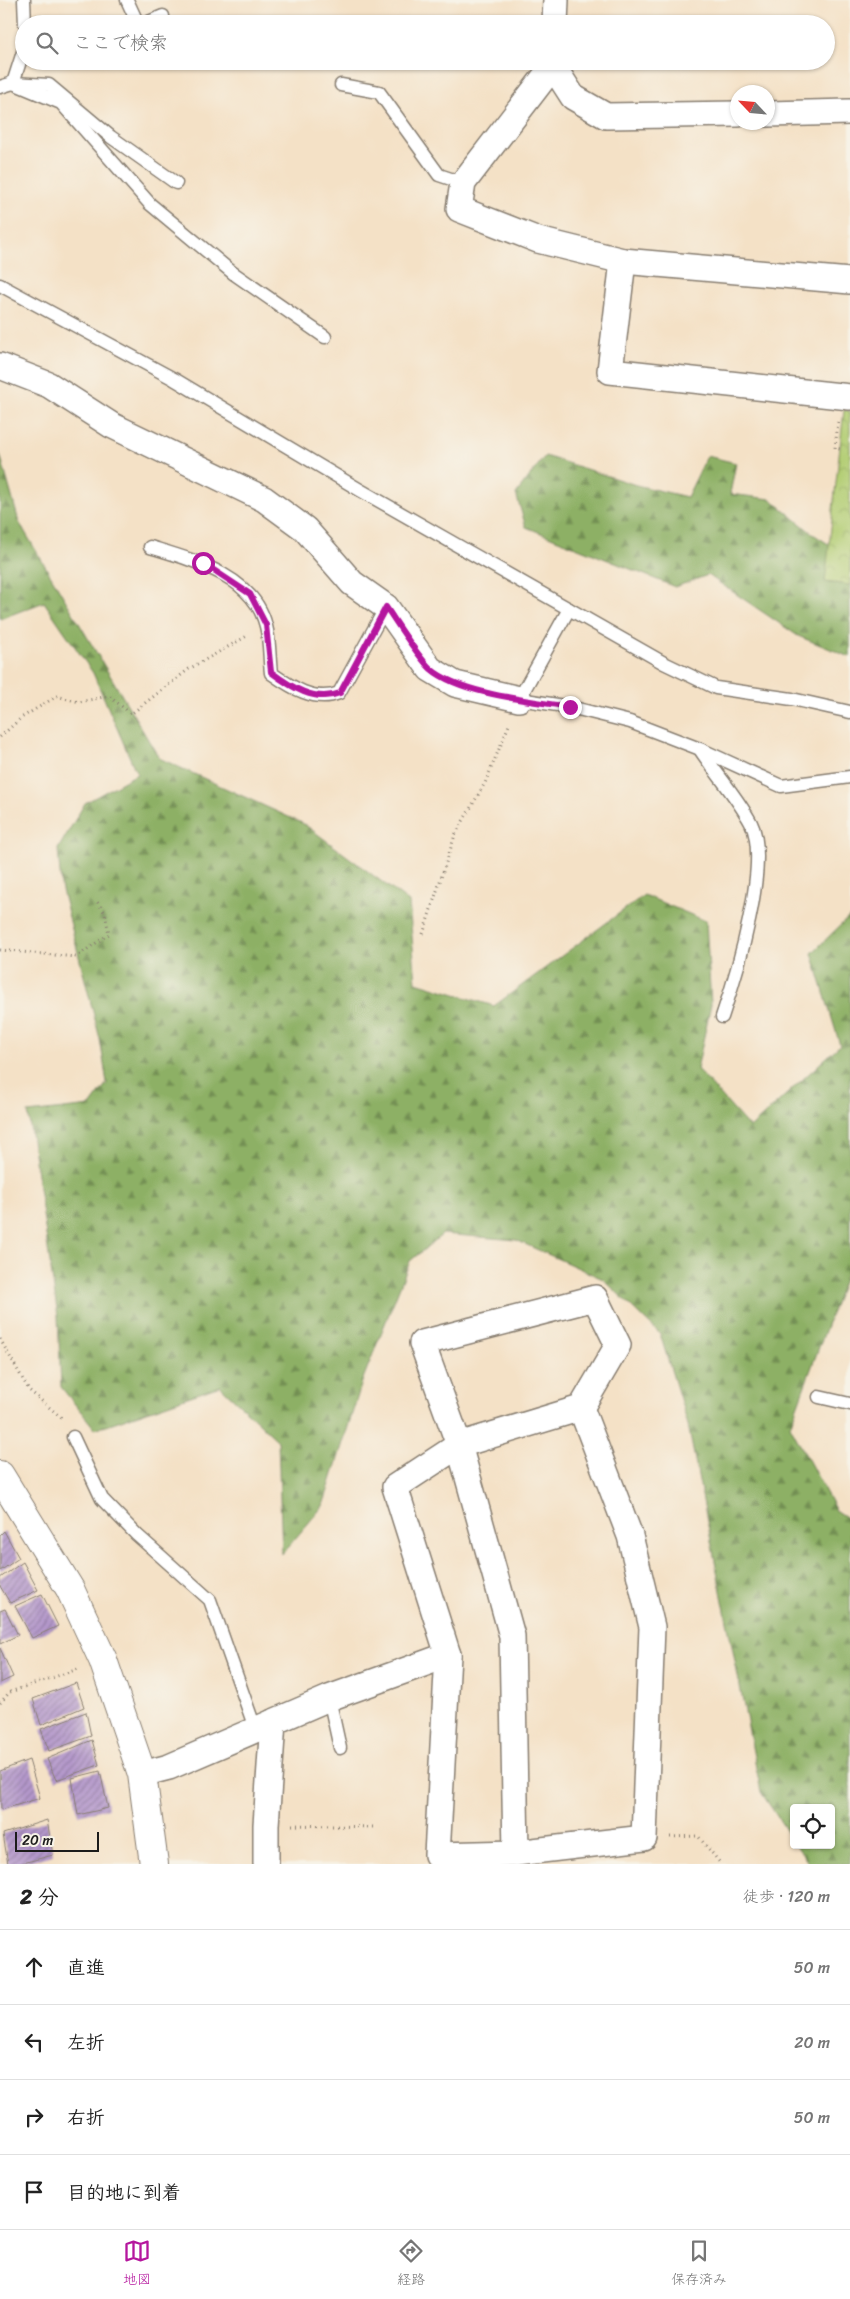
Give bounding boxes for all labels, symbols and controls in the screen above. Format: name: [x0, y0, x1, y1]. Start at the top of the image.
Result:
search box: [15, 15, 835, 70]
text: ここで検索: [73, 26, 168, 59]
icon: search: [33, 29, 61, 57]
north arrow: [730, 85, 775, 130]
route start: [192, 552, 215, 575]
route end: [559, 696, 582, 719]
map controls: [790, 1804, 835, 1849]
button: locate: [790, 1804, 835, 1849]
text: 20 m: [22, 1828, 53, 1853]
scale bar: [15, 1829, 99, 1852]
text: 2 分: [20, 1878, 59, 1916]
text: 徒歩 · 120 m: [743, 1882, 830, 1911]
text: 直進: [67, 1951, 105, 1984]
icon: ahead: [20, 1953, 48, 1981]
text: 50 m: [794, 1953, 830, 1982]
text: 左折: [67, 2026, 105, 2059]
icon: left: [20, 2028, 48, 2056]
text: 20 m: [794, 2028, 830, 2057]
text: 右折: [67, 2101, 105, 2134]
icon: right: [20, 2103, 48, 2131]
text: 50 m: [794, 2103, 830, 2132]
text: 目的地に到着: [67, 2176, 181, 2209]
icon: arrive: [20, 2178, 48, 2206]
tab: 地図: [123, 2237, 151, 2292]
tab: 経路: [397, 2237, 425, 2292]
tab: 保存済み: [671, 2237, 727, 2292]

